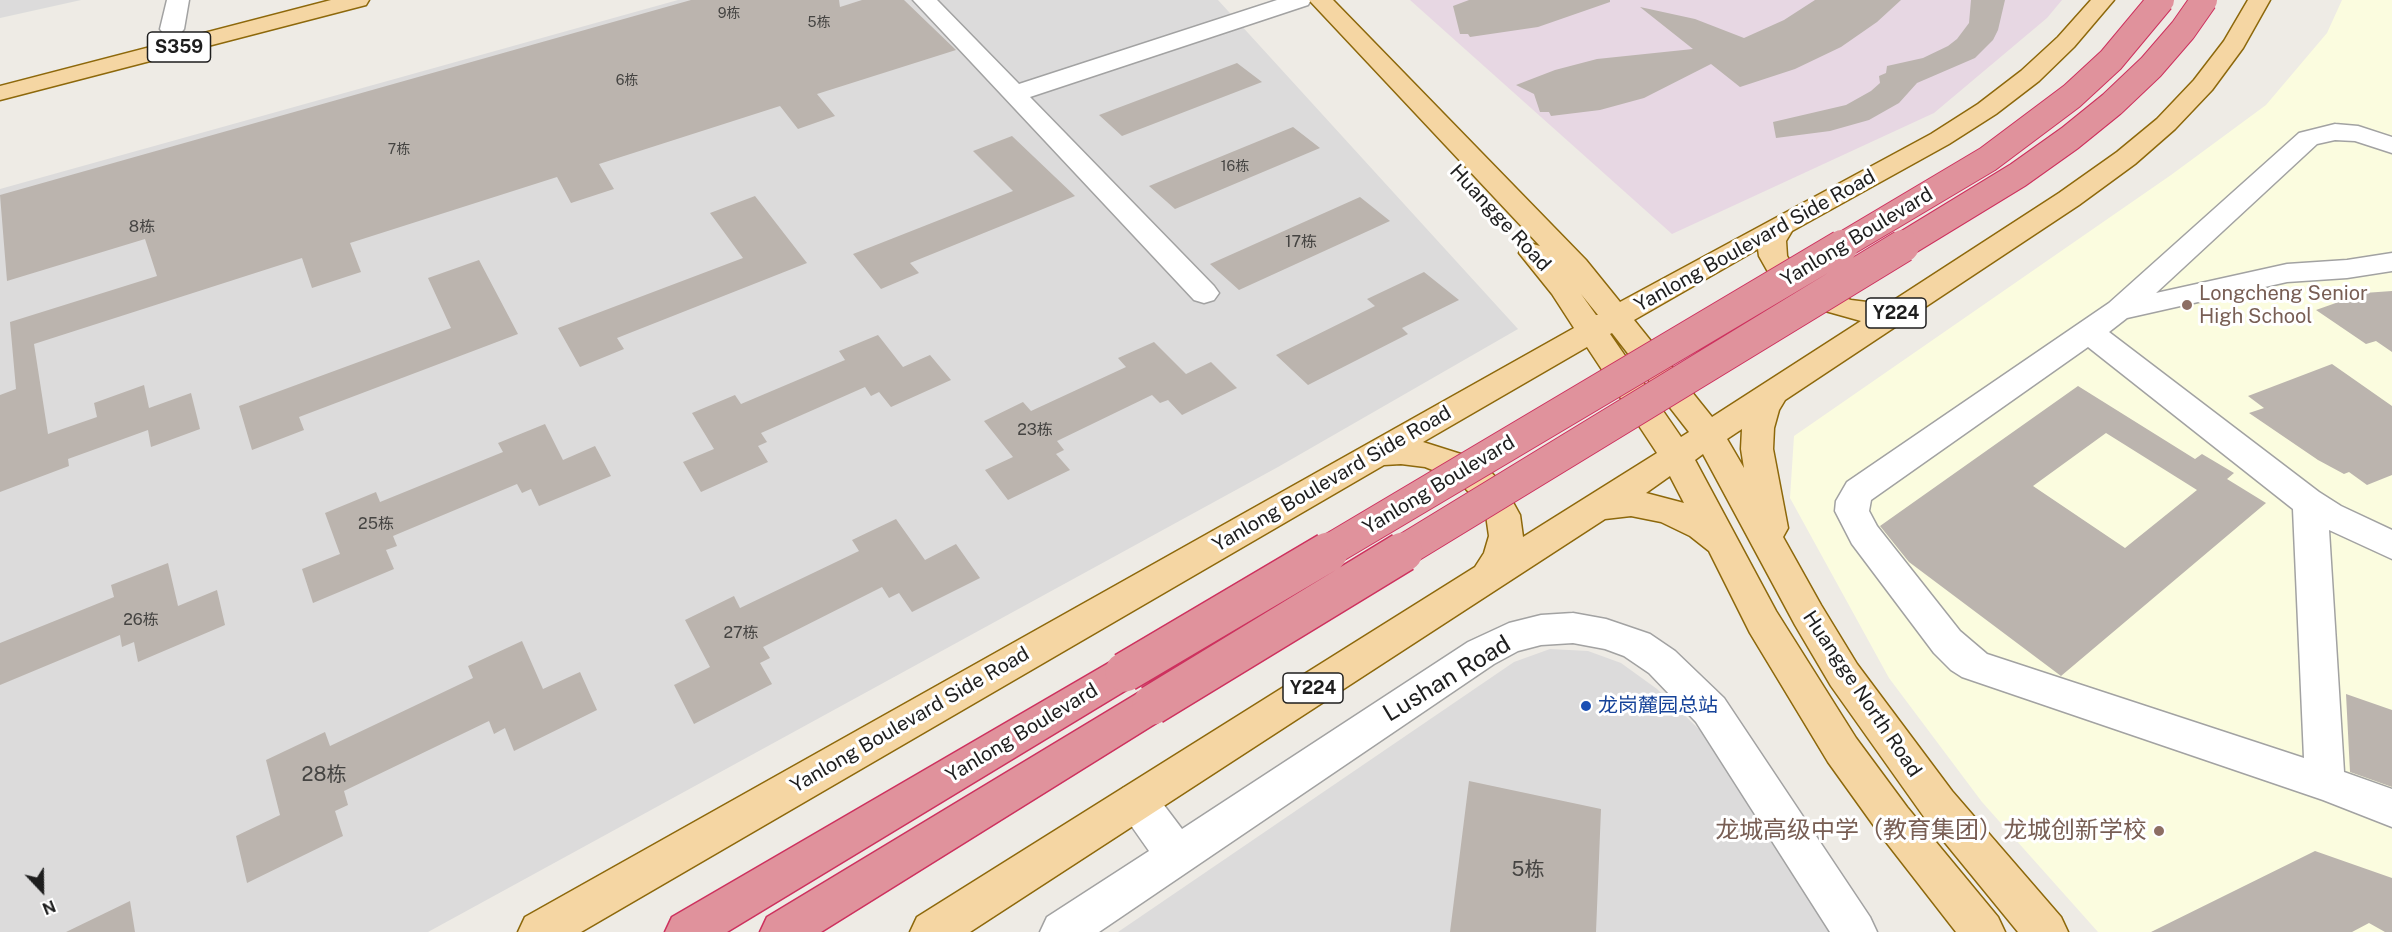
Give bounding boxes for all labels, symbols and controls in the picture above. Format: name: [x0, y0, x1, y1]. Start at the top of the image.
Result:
house number: 9栋: [718, 6, 740, 22]
house number: 5栋: [808, 15, 830, 31]
road number: S359: [148, 32, 210, 62]
house number: 6栋: [616, 73, 638, 89]
house number: 7栋: [388, 142, 410, 158]
house number: 16栋: [1221, 159, 1249, 175]
street label: Huangge Road: [1444, 160, 1556, 276]
street label: Yanlong Boulevard Side Road: [1630, 165, 1880, 317]
street label: Yanlong Boulevard: [1777, 182, 1937, 292]
house number: 8栋: [129, 217, 155, 237]
house number: 17栋: [1285, 232, 1317, 252]
place label: Longcheng Senior High School: [2199, 282, 2368, 329]
road number: Y224: [1866, 298, 1926, 328]
marker: Longcheng Senior High School: [2180, 298, 2194, 312]
street label: Yanlong Boulevard Side Road: [1208, 401, 1456, 557]
house number: 23栋: [1017, 420, 1053, 440]
street label: Yanlong Boulevard: [1359, 430, 1519, 540]
house number: 25栋: [358, 514, 394, 534]
street label: Huangge North Road: [1797, 606, 1927, 782]
house number: 26栋: [123, 610, 159, 630]
house number: 27栋: [723, 623, 759, 643]
street label: Lushan Road: [1378, 630, 1516, 728]
street label: Yanlong Boulevard Side Road: [786, 642, 1034, 798]
road number: Y224: [1283, 673, 1343, 703]
street label: Yanlong Boulevard: [942, 678, 1102, 788]
place label: 龙岗麓园总站: [1598, 694, 1718, 718]
marker: 龙岗麓园总站: [1579, 699, 1593, 713]
house number: 28栋: [302, 763, 346, 787]
place label: 龙城高级中学（教育集团）龙城创新学校: [1715, 817, 2147, 845]
marker: 龙城高级中学（教育集团）龙城创新学校: [2152, 824, 2166, 838]
house number: 5栋: [1512, 858, 1544, 882]
north arrow: [12, 860, 72, 920]
text: N: [40, 896, 58, 918]

